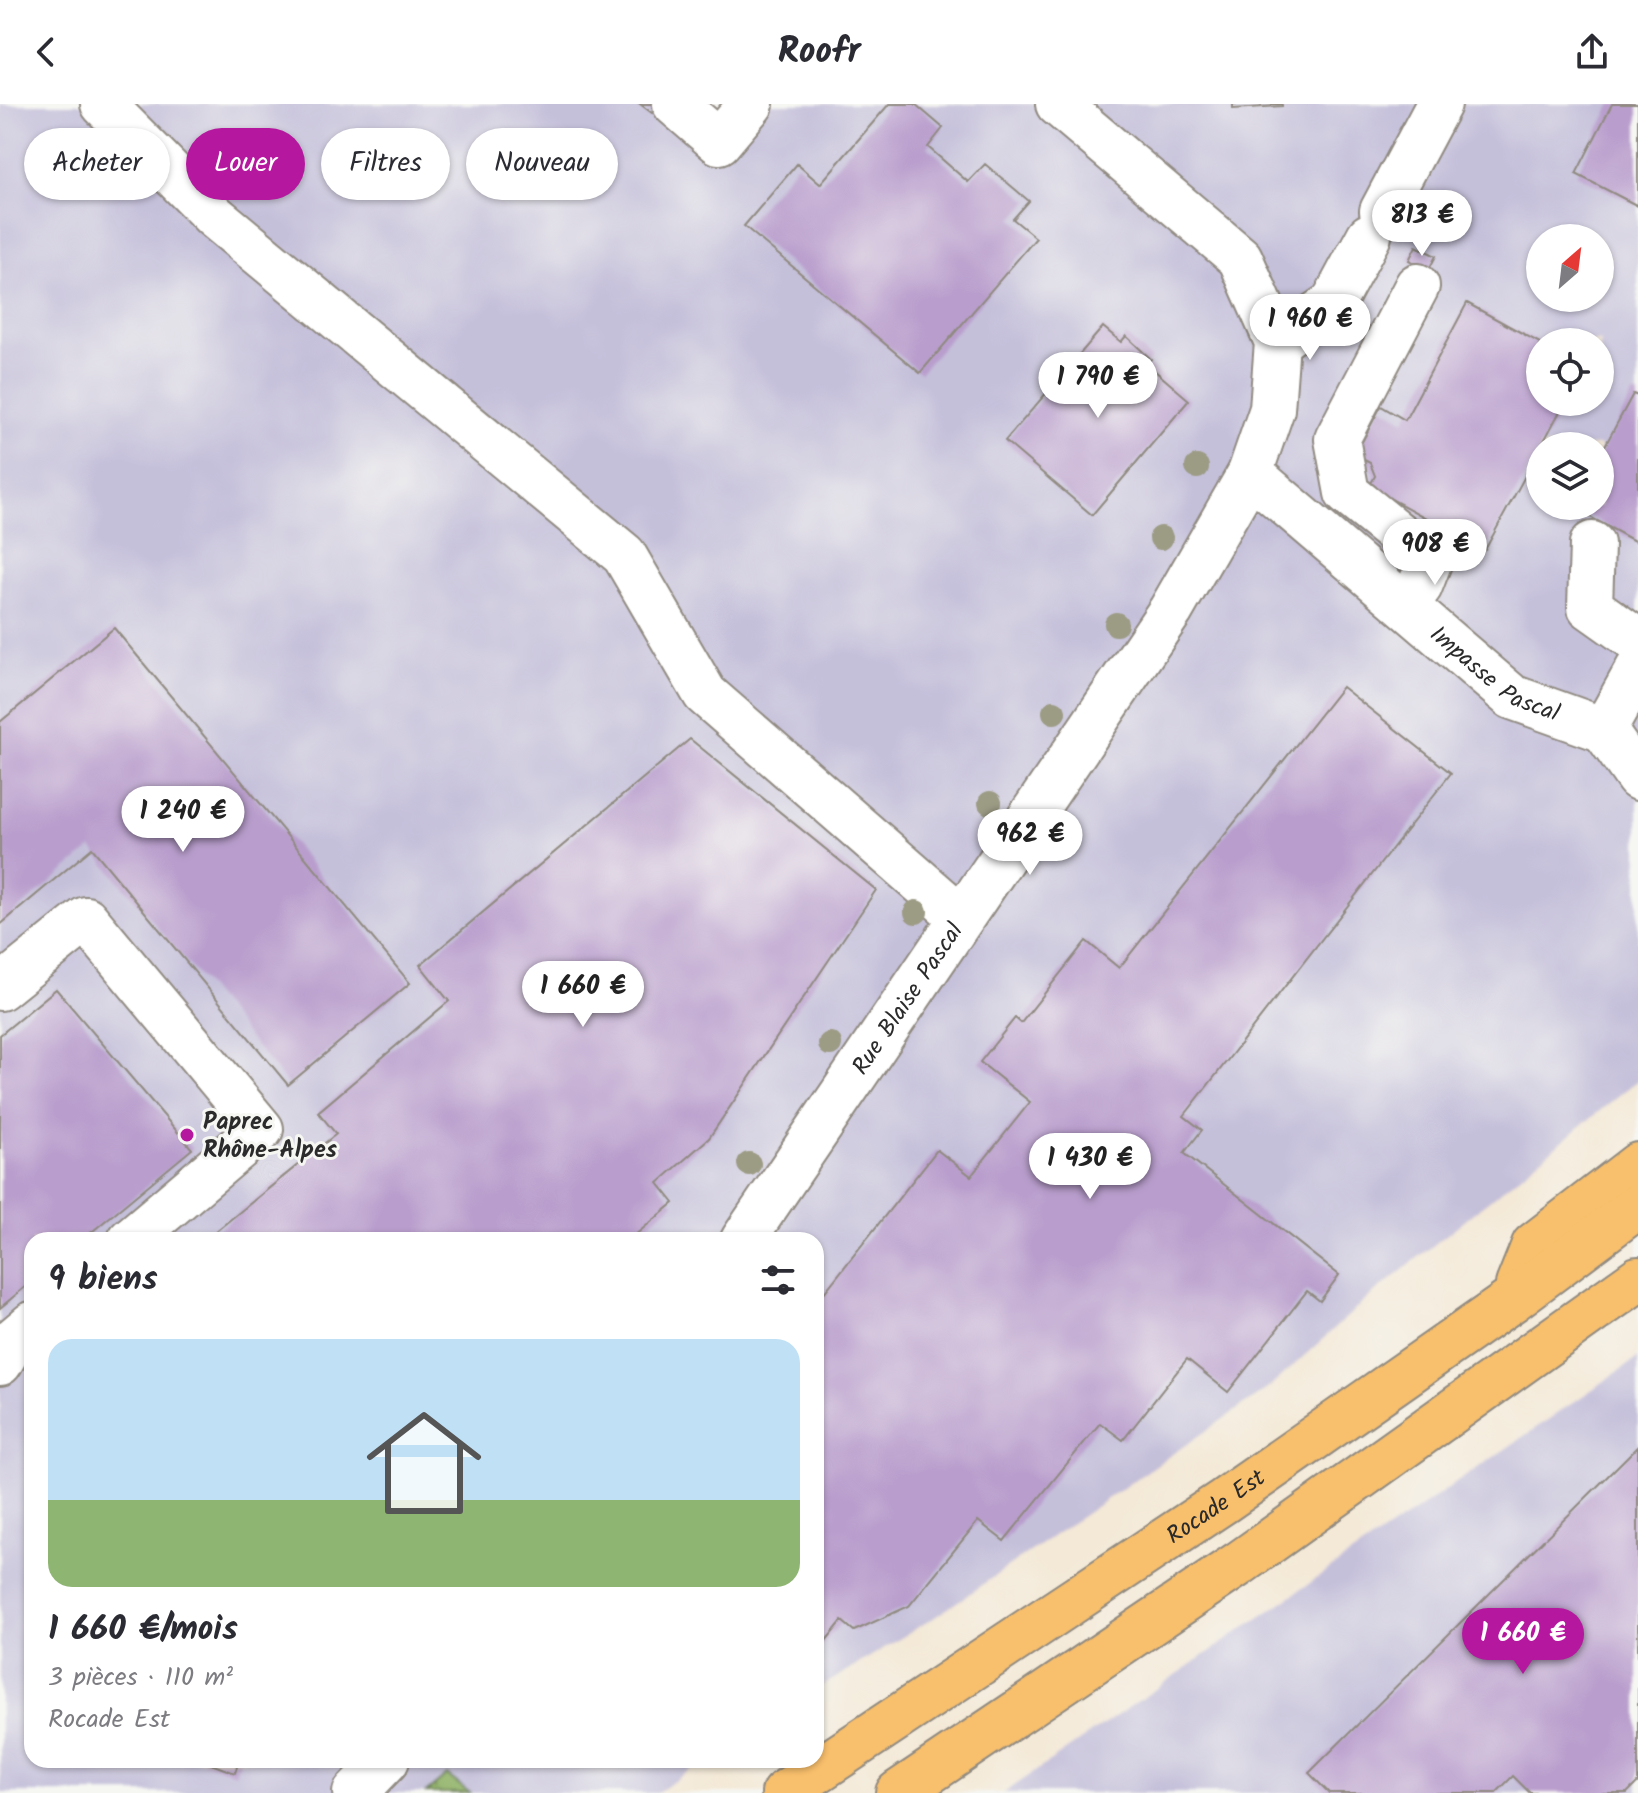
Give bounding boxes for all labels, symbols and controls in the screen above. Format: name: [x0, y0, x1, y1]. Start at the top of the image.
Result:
text: Roofr: [777, 24, 861, 81]
icon: back: [24, 30, 68, 74]
icon: share: [1570, 30, 1614, 74]
chip: Acheter: [24, 128, 170, 200]
chip: Louer: [186, 128, 305, 200]
chip: Filtres: [321, 128, 450, 200]
chip: Nouveau: [466, 128, 618, 200]
pin: 813 €: [1366, 190, 1478, 258]
text: 813 €: [1390, 195, 1454, 237]
north arrow: [1526, 224, 1614, 312]
map controls: [1526, 224, 1614, 520]
pin: 1 960 €: [1236, 294, 1384, 362]
text: 1 960 €: [1268, 299, 1352, 341]
button: locate: [1526, 328, 1614, 416]
pin: 1 790 €: [1024, 352, 1172, 420]
text: 1 790 €: [1056, 357, 1140, 399]
button: layers: [1526, 432, 1614, 520]
pin: 908 €: [1379, 519, 1491, 587]
text: 908 €: [1401, 524, 1469, 566]
street label: Impasse Pascal: [1420, 616, 1565, 734]
pin: 1 240 €: [109, 786, 257, 854]
text: 1 240 €: [139, 791, 227, 833]
pin: 962 €: [974, 809, 1086, 877]
text: 962 €: [996, 814, 1064, 856]
street label: Rue Blaise Pascal: [842, 915, 974, 1084]
pin: 1 660 €: [509, 961, 657, 1029]
text: 1 660 €: [540, 966, 626, 1008]
place label: Paprec Rhône-Alpes: [203, 1103, 337, 1170]
marker: Paprec Rhône-Alpes: [178, 1126, 196, 1144]
pin: 1 430 €: [1016, 1133, 1164, 1201]
text: 1 430 €: [1047, 1138, 1133, 1180]
text: 9 biens: [48, 1253, 158, 1307]
icon: filters: [756, 1258, 800, 1302]
icon: home: [352, 1391, 496, 1535]
street label: Rocade Est: [1159, 1459, 1275, 1555]
text: 1 660 €/mois: [48, 1603, 238, 1657]
pin: 1 660 €: [1449, 1608, 1597, 1676]
text: 1 660 €: [1480, 1613, 1566, 1655]
text: 3 pièces · 110 m²: [48, 1657, 233, 1699]
text: Rocade Est: [48, 1699, 170, 1741]

